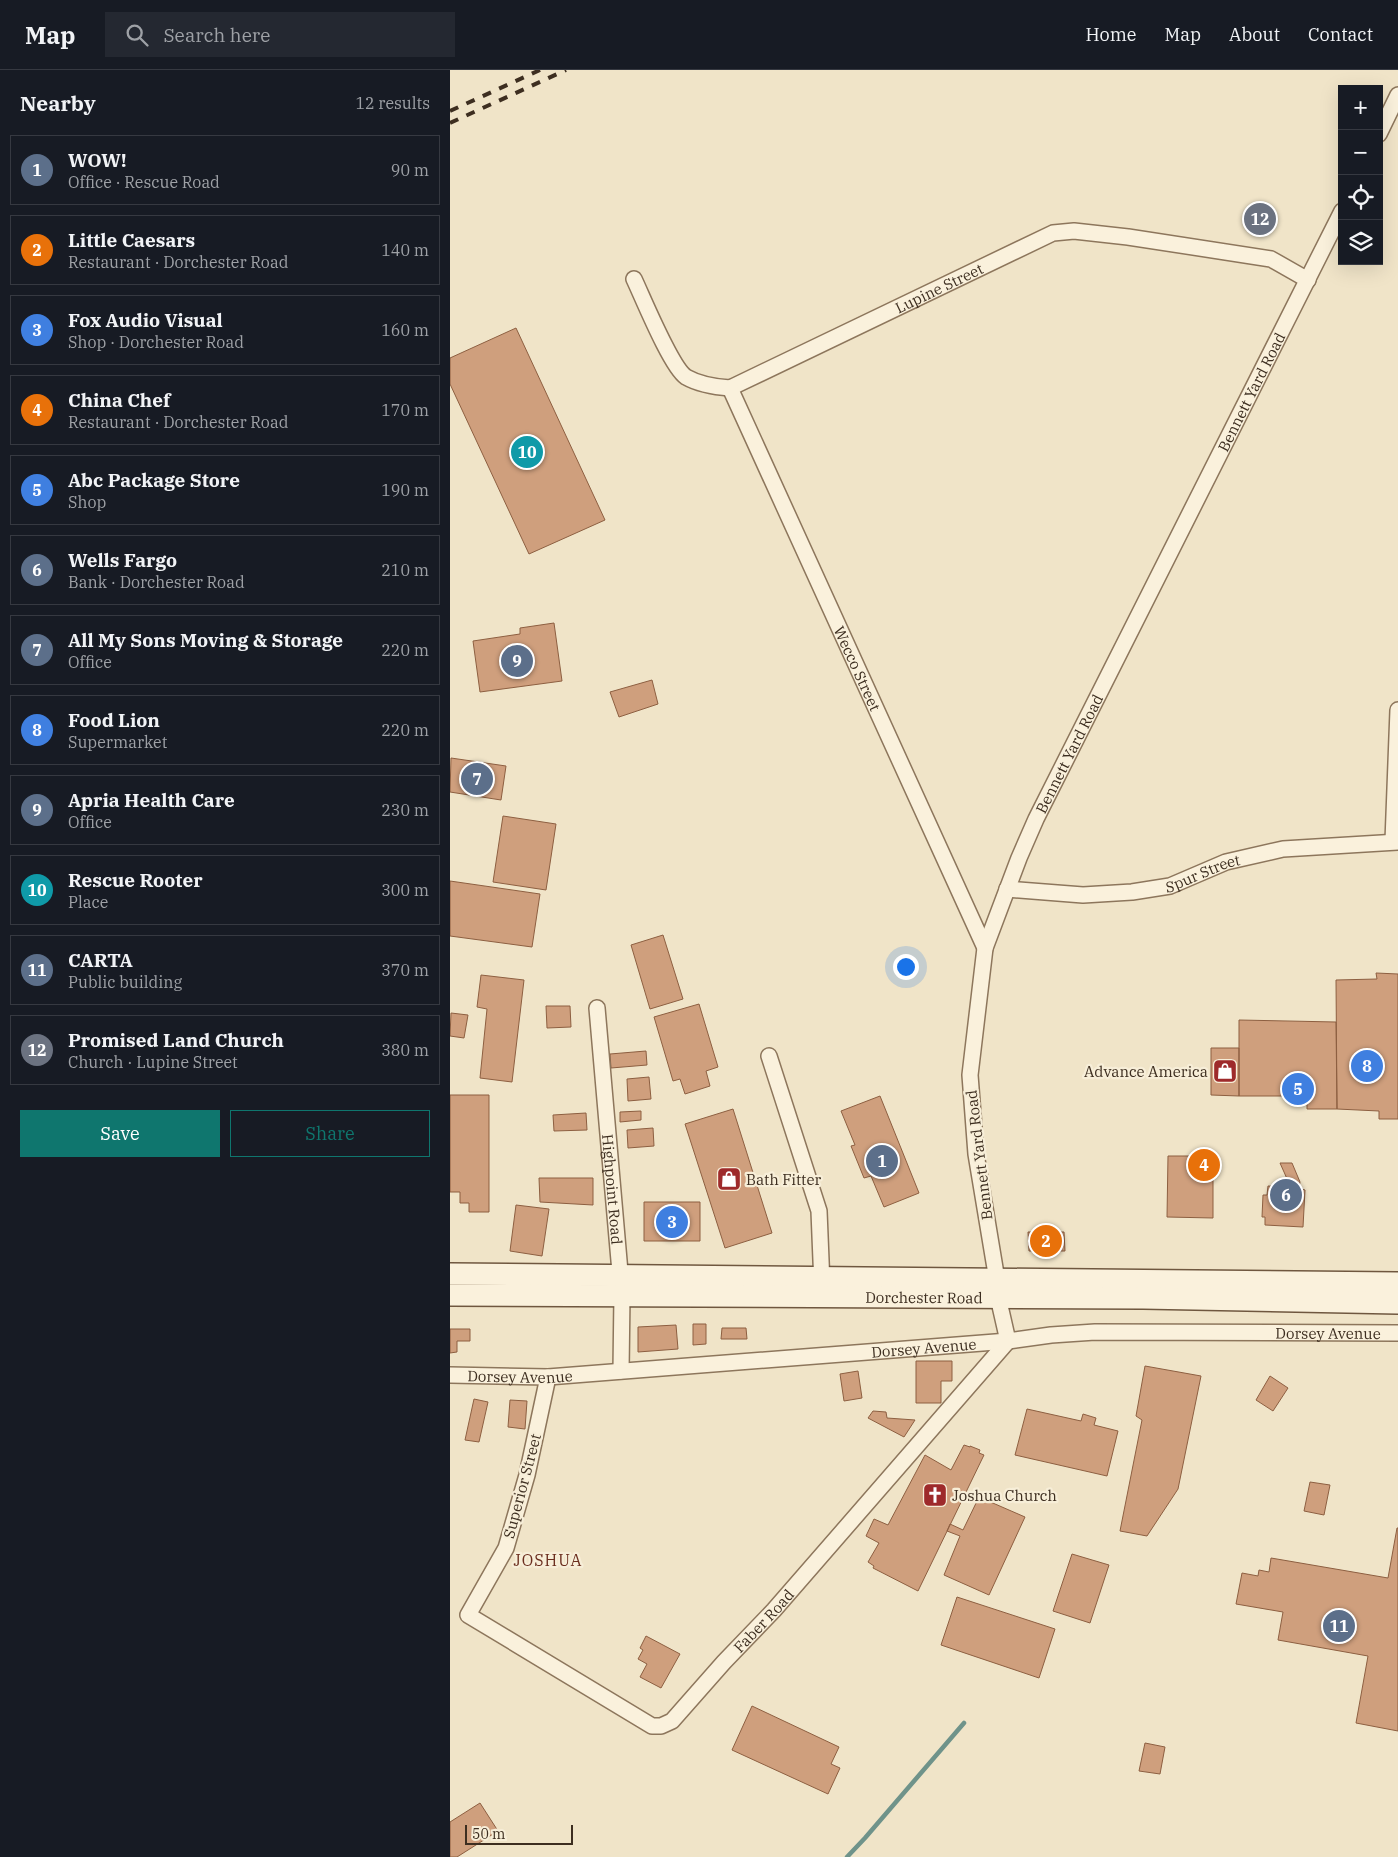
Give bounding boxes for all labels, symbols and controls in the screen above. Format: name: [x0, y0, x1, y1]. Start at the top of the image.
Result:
search box: [105, 12, 455, 57]
text: Map: [25, 19, 75, 51]
icon: search: [123, 21, 151, 49]
text: Search here: [163, 23, 270, 47]
text: Home: [1085, 23, 1137, 46]
text: Map: [1165, 23, 1201, 46]
text: About: [1229, 23, 1280, 46]
text: Contact: [1308, 23, 1373, 46]
map controls: [1338, 85, 1383, 265]
button: +: [1338, 85, 1383, 130]
text: Nearby: [20, 89, 96, 117]
text: 12 results: [355, 93, 430, 113]
button: −: [1338, 130, 1383, 175]
text: WOW!: [68, 148, 127, 172]
text: 1: [32, 160, 42, 180]
text: 90 m: [391, 160, 429, 180]
text: Office · Rescue Road: [68, 172, 220, 192]
button: locate: [1338, 175, 1383, 220]
pin: 12: [1244, 200, 1276, 238]
button: layers: [1338, 220, 1383, 265]
text: Little Caesars: [68, 228, 195, 252]
text: 2: [32, 240, 42, 260]
text: 140 m: [381, 240, 429, 260]
text: Restaurant · Dorchester Road: [68, 252, 288, 272]
street label: Lupine Street: [892, 259, 986, 317]
text: Fox Audio Visual: [68, 308, 223, 332]
text: 3: [32, 320, 42, 340]
text: 160 m: [381, 320, 429, 340]
street label: Bennett Yard Road: [1213, 329, 1289, 455]
text: Shop · Dorchester Road: [68, 332, 244, 352]
text: China Chef: [68, 388, 170, 412]
text: 4: [32, 400, 42, 420]
text: 170 m: [381, 400, 429, 420]
text: Restaurant · Dorchester Road: [68, 412, 288, 432]
pin: 10: [511, 433, 543, 471]
text: Abc Package Store: [68, 468, 240, 492]
text: 5: [32, 480, 42, 500]
text: 190 m: [381, 480, 429, 500]
text: Shop: [68, 492, 106, 512]
text: Wells Fargo: [68, 548, 177, 572]
text: 6: [32, 560, 42, 580]
text: 210 m: [381, 560, 429, 580]
text: Bank · Dorchester Road: [68, 572, 245, 592]
street label: Wecco Street: [830, 623, 885, 714]
text: All My Sons Moving & Storage: [68, 628, 343, 652]
text: 7: [32, 640, 42, 660]
text: 220 m: [381, 640, 429, 660]
pin: 9: [501, 642, 533, 680]
text: Office: [68, 652, 112, 672]
street label: Bennett Yard Road: [1031, 691, 1107, 816]
text: Food Lion: [68, 708, 160, 732]
text: 8: [32, 720, 42, 740]
text: 220 m: [381, 720, 429, 740]
text: Supermarket: [68, 732, 167, 752]
pin: 7: [461, 760, 493, 798]
text: Apria Health Care: [68, 788, 235, 812]
text: 9: [32, 800, 42, 820]
text: 230 m: [381, 800, 429, 820]
text: Office: [68, 812, 112, 832]
street label: Spur Street: [1164, 850, 1242, 896]
text: Rescue Rooter: [68, 868, 203, 892]
text: 10: [27, 880, 47, 900]
text: 300 m: [381, 880, 429, 900]
text: Place: [68, 892, 108, 912]
text: CARTA: [68, 948, 133, 972]
your location: [893, 954, 919, 980]
text: 11: [27, 960, 47, 980]
text: 370 m: [381, 960, 429, 980]
text: Public building: [68, 972, 182, 992]
text: Promised Land Church: [68, 1028, 284, 1052]
text: 12: [27, 1040, 47, 1060]
text: 380 m: [381, 1040, 429, 1060]
pin: 8: [1351, 1047, 1383, 1085]
text: Church · Lupine Street: [68, 1052, 238, 1072]
shop icon: Advance America: [1212, 1058, 1238, 1084]
place label: Advance America: [1084, 1062, 1208, 1081]
pin: 5: [1282, 1070, 1314, 1108]
street label: Bennett Yard Road: [962, 1089, 996, 1221]
button: Save: [20, 1110, 220, 1157]
button: Share: [230, 1110, 430, 1157]
street label: Highpoint Road: [599, 1133, 627, 1245]
pin: 1: [866, 1142, 898, 1180]
pin: 4: [1188, 1146, 1220, 1184]
shop icon: Bath Fitter: [716, 1166, 742, 1192]
place label: Bath Fitter: [746, 1170, 821, 1189]
pin: 6: [1270, 1176, 1302, 1214]
pin: 3: [656, 1203, 688, 1241]
pin: 2: [1030, 1222, 1062, 1260]
street label: Dorchester Road: [865, 1287, 983, 1307]
street label: Dorsey Avenue: [1275, 1323, 1381, 1342]
street label: Dorsey Avenue: [871, 1334, 977, 1361]
street label: Dorsey Avenue: [467, 1366, 573, 1387]
street label: Superior Street: [499, 1432, 545, 1540]
church icon: Joshua Church: [922, 1482, 948, 1508]
place label: Joshua Church: [952, 1486, 1057, 1505]
district label: JOSHUA: [513, 1550, 583, 1570]
street label: Faber Road: [729, 1585, 798, 1656]
pin: 11: [1323, 1607, 1355, 1645]
scale bar: [465, 1822, 572, 1845]
text: 50 m: [472, 1825, 505, 1843]

